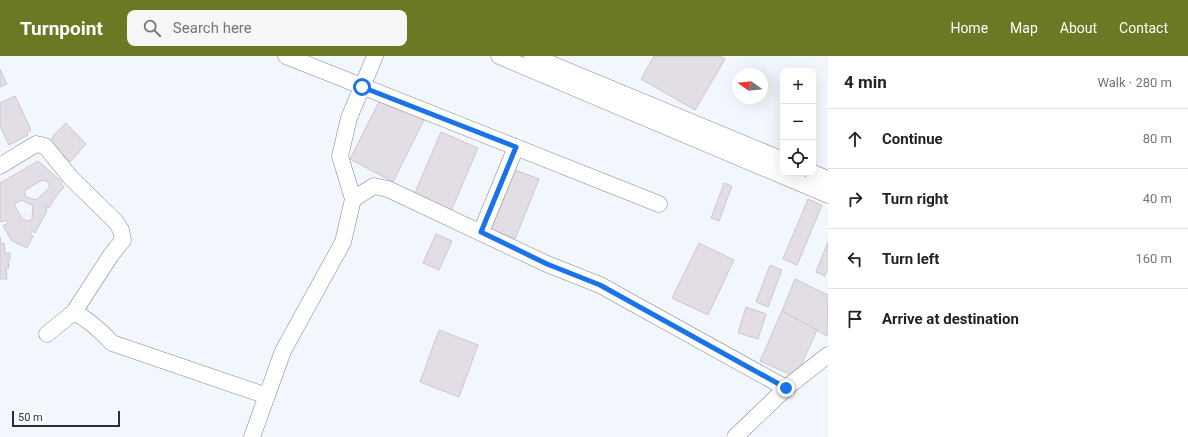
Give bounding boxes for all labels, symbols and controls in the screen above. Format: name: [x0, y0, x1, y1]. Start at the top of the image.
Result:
search box: [127, 10, 407, 46]
text: Turnpoint: [20, 17, 103, 40]
icon: search: [141, 17, 163, 39]
text: Search here: [173, 19, 252, 37]
text: Home: [950, 20, 988, 36]
text: Map: [1010, 20, 1038, 36]
text: About: [1060, 20, 1097, 36]
text: Contact: [1119, 20, 1168, 36]
north arrow: [732, 68, 768, 104]
map controls: [780, 68, 816, 176]
button: +: [780, 68, 816, 104]
text: 4 min: [844, 72, 887, 92]
text: Walk · 280 m: [1097, 75, 1172, 90]
route start: [353, 78, 371, 96]
button: −: [780, 104, 816, 140]
icon: ahead: [844, 128, 866, 150]
text: Continue: [882, 130, 943, 148]
text: 80 m: [1143, 131, 1172, 146]
button: locate: [780, 140, 816, 176]
icon: right: [844, 188, 866, 210]
text: Turn right: [882, 190, 948, 208]
text: 40 m: [1143, 191, 1172, 206]
icon: left: [844, 248, 866, 270]
text: Turn left: [882, 250, 939, 268]
text: 160 m: [1135, 251, 1172, 266]
icon: arrive: [844, 308, 866, 330]
text: Arrive at destination: [882, 310, 1019, 328]
route end: [777, 379, 795, 397]
scale bar: [12, 409, 120, 428]
text: 50 m: [18, 411, 43, 424]

